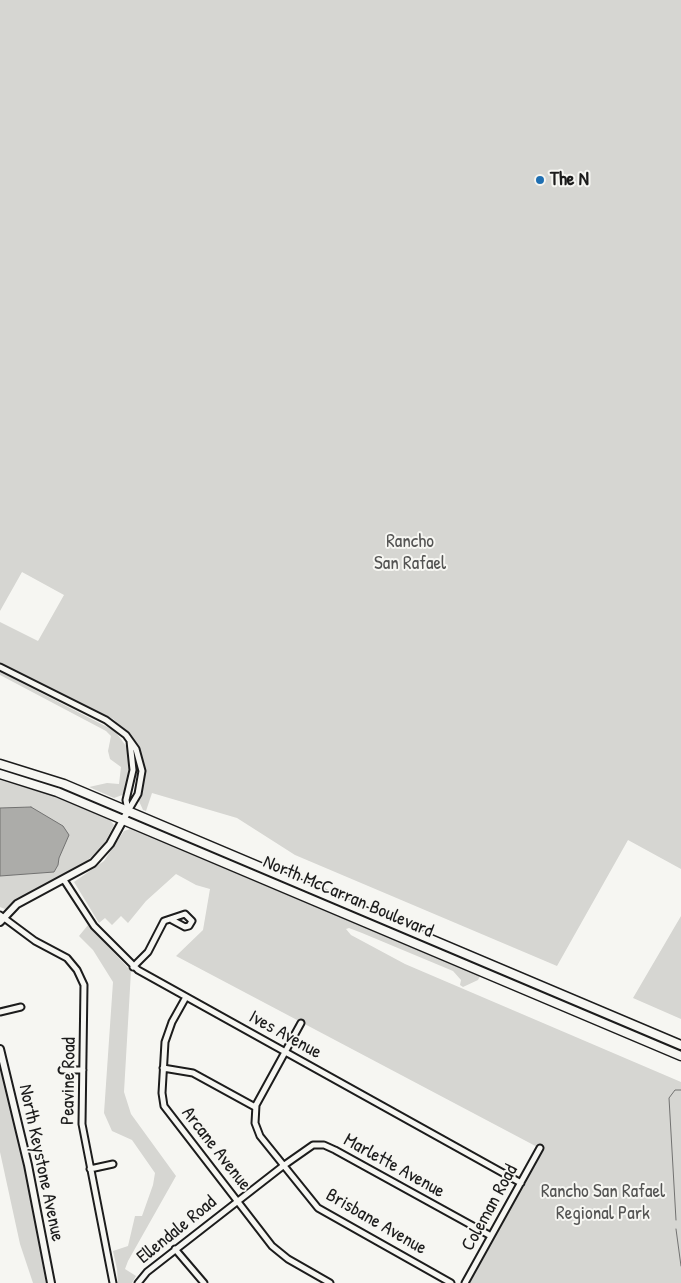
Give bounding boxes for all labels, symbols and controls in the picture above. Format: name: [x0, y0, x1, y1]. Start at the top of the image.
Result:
place label: The N: [550, 169, 589, 191]
marker: The N: [534, 174, 546, 186]
park label: Rancho San Rafael: [374, 531, 446, 575]
street label: North McCarran Boulevard: [259, 851, 437, 943]
street label: Ives Avenue: [245, 1006, 325, 1064]
street label: Peavine Road: [57, 1037, 81, 1125]
street label: North Keystone Avenue: [13, 1083, 69, 1243]
street label: Arcane Avenue: [176, 1103, 256, 1195]
street label: Marlette Avenue: [340, 1129, 448, 1203]
street label: Coleman Road: [457, 1161, 523, 1255]
park label: Rancho San Rafael Regional Park: [541, 1181, 665, 1225]
street label: Brisbane Avenue: [322, 1184, 430, 1260]
street label: Ellendale Road: [133, 1191, 221, 1269]

